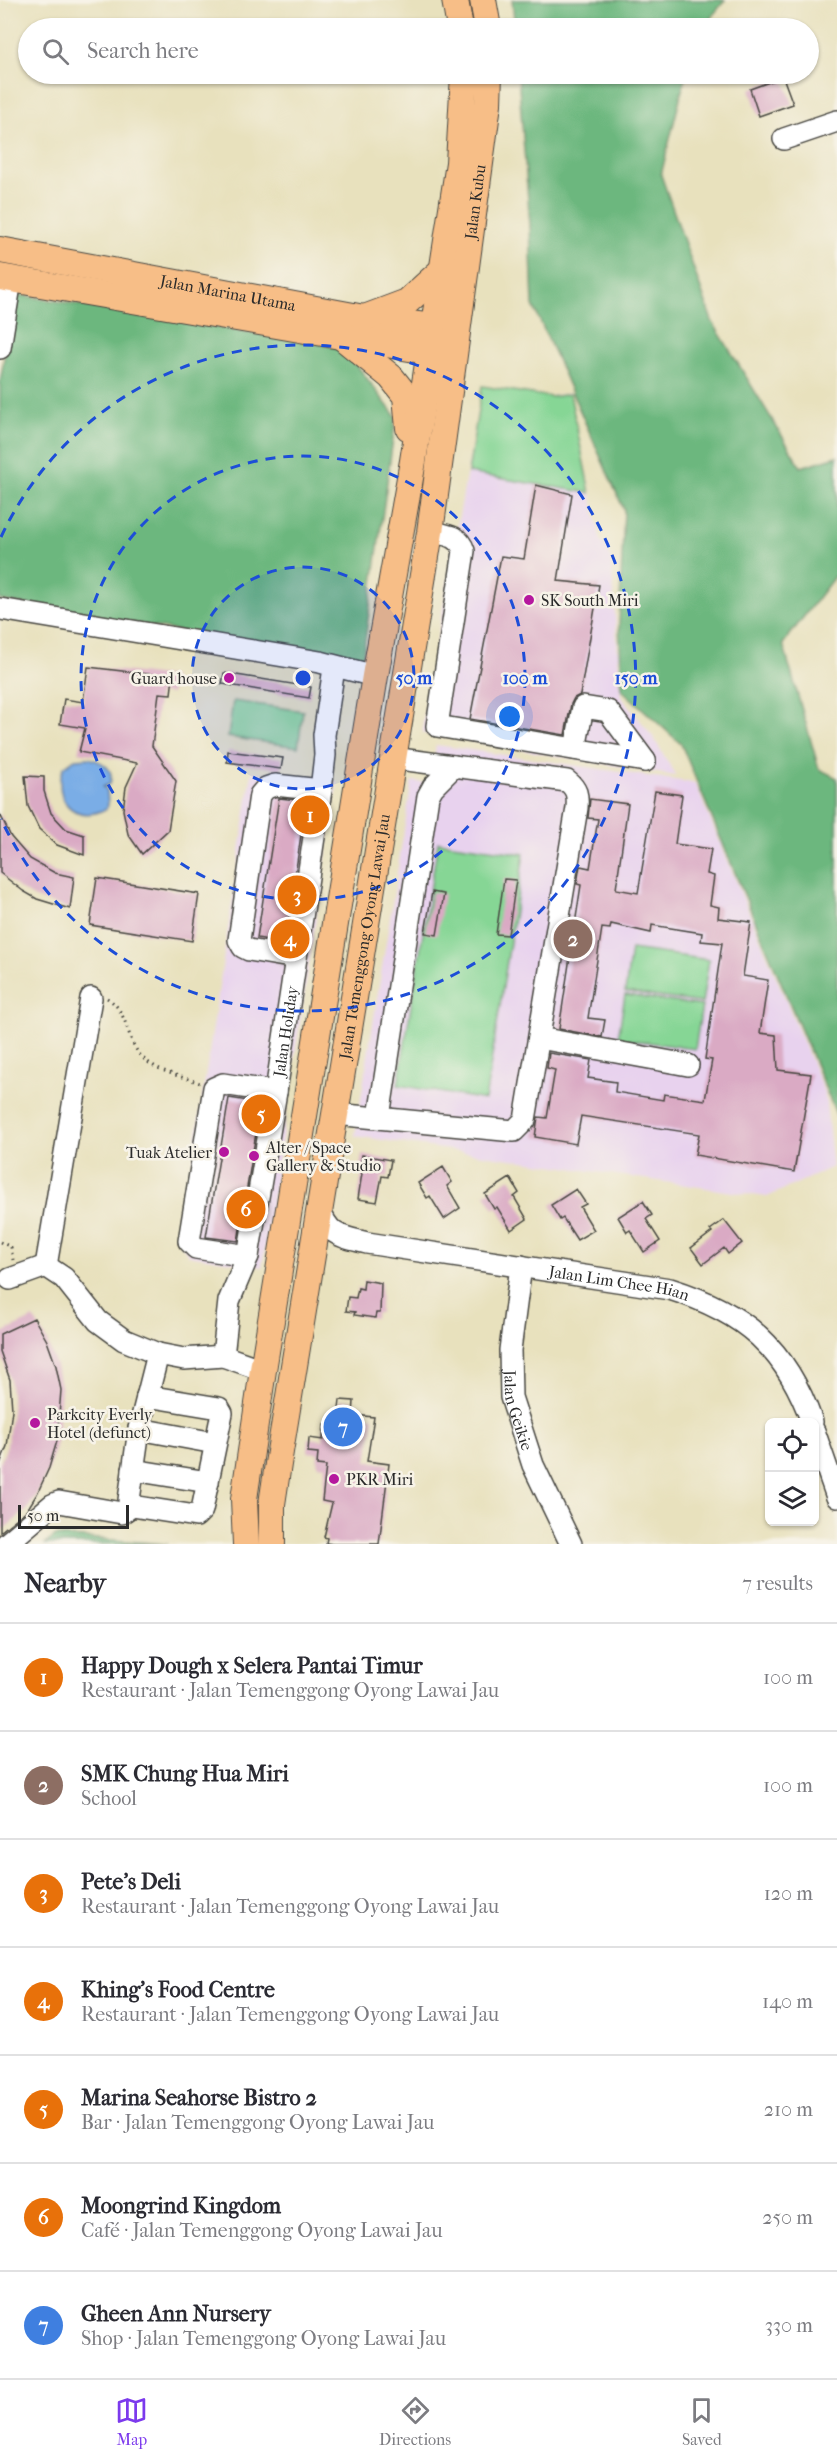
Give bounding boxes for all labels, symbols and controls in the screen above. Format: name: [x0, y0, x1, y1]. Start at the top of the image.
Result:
search box: [18, 18, 819, 84]
icon: search: [39, 35, 72, 68]
text: Search here: [87, 38, 199, 64]
street label: Jalan Kubu: [461, 163, 490, 242]
street label: Jalan Marina Utama: [157, 271, 298, 315]
place label: SK South Miri: [541, 591, 639, 610]
marker: SK South Miri: [522, 593, 536, 607]
centre of rings: [293, 668, 313, 688]
text: 50 m: [396, 668, 433, 689]
text: 100 m: [502, 668, 549, 689]
text: 150 m: [615, 668, 658, 689]
place label: Guard house: [131, 669, 217, 688]
marker: Guard house: [222, 671, 236, 685]
your location: [495, 702, 524, 731]
pin: 1: [290, 792, 330, 838]
street label: Jalan Temenggong Oyong Lawai Jau: [335, 812, 394, 1063]
pin: 3: [278, 872, 316, 918]
pin: 4: [270, 916, 310, 962]
pin: 2: [554, 916, 592, 962]
street label: Jalan Holiday: [269, 984, 302, 1080]
pin: 5: [242, 1092, 280, 1136]
place label: Alter / Space Gallery & Studio: [265, 1138, 381, 1175]
place label: Tuak Atelier: [126, 1143, 212, 1162]
marker: Tuak Atelier: [217, 1145, 231, 1159]
marker: Alter / Space Gallery & Studio: [247, 1149, 261, 1163]
pin: 6: [226, 1186, 266, 1232]
street label: Jalan Lim Chee Hian: [546, 1261, 693, 1305]
street label: Jalan Geikie: [500, 1368, 537, 1453]
pin: 7: [324, 1404, 362, 1450]
place label: Parkcity Everly Hotel (defunct): [47, 1405, 153, 1442]
marker: Parkcity Everly Hotel (defunct): [28, 1416, 42, 1430]
map controls: [765, 1418, 819, 1526]
button: locate: [765, 1418, 819, 1472]
place label: PKR Miri: [346, 1470, 413, 1489]
marker: PKR Miri: [327, 1472, 341, 1486]
button: layers: [765, 1472, 819, 1526]
scale bar: [18, 1502, 129, 1530]
text: 50 m: [27, 1506, 59, 1525]
text: Nearby: [24, 1568, 106, 1599]
text: 7 results: [742, 1572, 813, 1595]
text: Happy Dough x Selera Pantai Timur: [81, 1653, 423, 1679]
text: 1: [40, 1666, 47, 1689]
text: 100 m: [763, 1666, 813, 1689]
text: Restaurant · Jalan Temenggong Oyong Lawai Jau: [81, 1679, 499, 1702]
text: SMK Chung Hua Miri: [81, 1761, 289, 1787]
text: 2: [38, 1774, 49, 1797]
text: 100 m: [763, 1774, 813, 1797]
text: School: [81, 1787, 137, 1810]
text: Pete's Deli: [81, 1869, 181, 1895]
text: 3: [39, 1882, 48, 1905]
text: 120 m: [764, 1882, 813, 1905]
text: Restaurant · Jalan Temenggong Oyong Lawai Jau: [81, 1895, 499, 1918]
text: Khing's Food Centre: [81, 1977, 275, 2003]
text: 4: [38, 1990, 49, 2013]
text: 140 m: [762, 1990, 813, 2013]
text: Restaurant · Jalan Temenggong Oyong Lawai Jau: [81, 2003, 499, 2026]
text: Marina Seahorse Bistro 2: [81, 2085, 317, 2111]
text: 5: [39, 2098, 48, 2121]
text: 210 m: [764, 2098, 813, 2121]
text: Bar · Jalan Temenggong Oyong Lawai Jau: [81, 2111, 434, 2134]
text: Moongrind Kingdom: [81, 2193, 281, 2219]
text: 6: [38, 2206, 49, 2229]
text: 250 m: [762, 2206, 813, 2229]
text: Café · Jalan Temenggong Oyong Lawai Jau: [81, 2219, 443, 2242]
text: Gheen Ann Nursery: [81, 2301, 271, 2327]
text: 7: [39, 2314, 48, 2337]
text: 330 m: [765, 2314, 813, 2337]
text: Shop · Jalan Temenggong Oyong Lawai Jau: [81, 2327, 446, 2350]
tab: Map: [115, 2394, 148, 2449]
tab: Directions: [379, 2394, 451, 2449]
tab: Saved: [682, 2394, 722, 2449]

